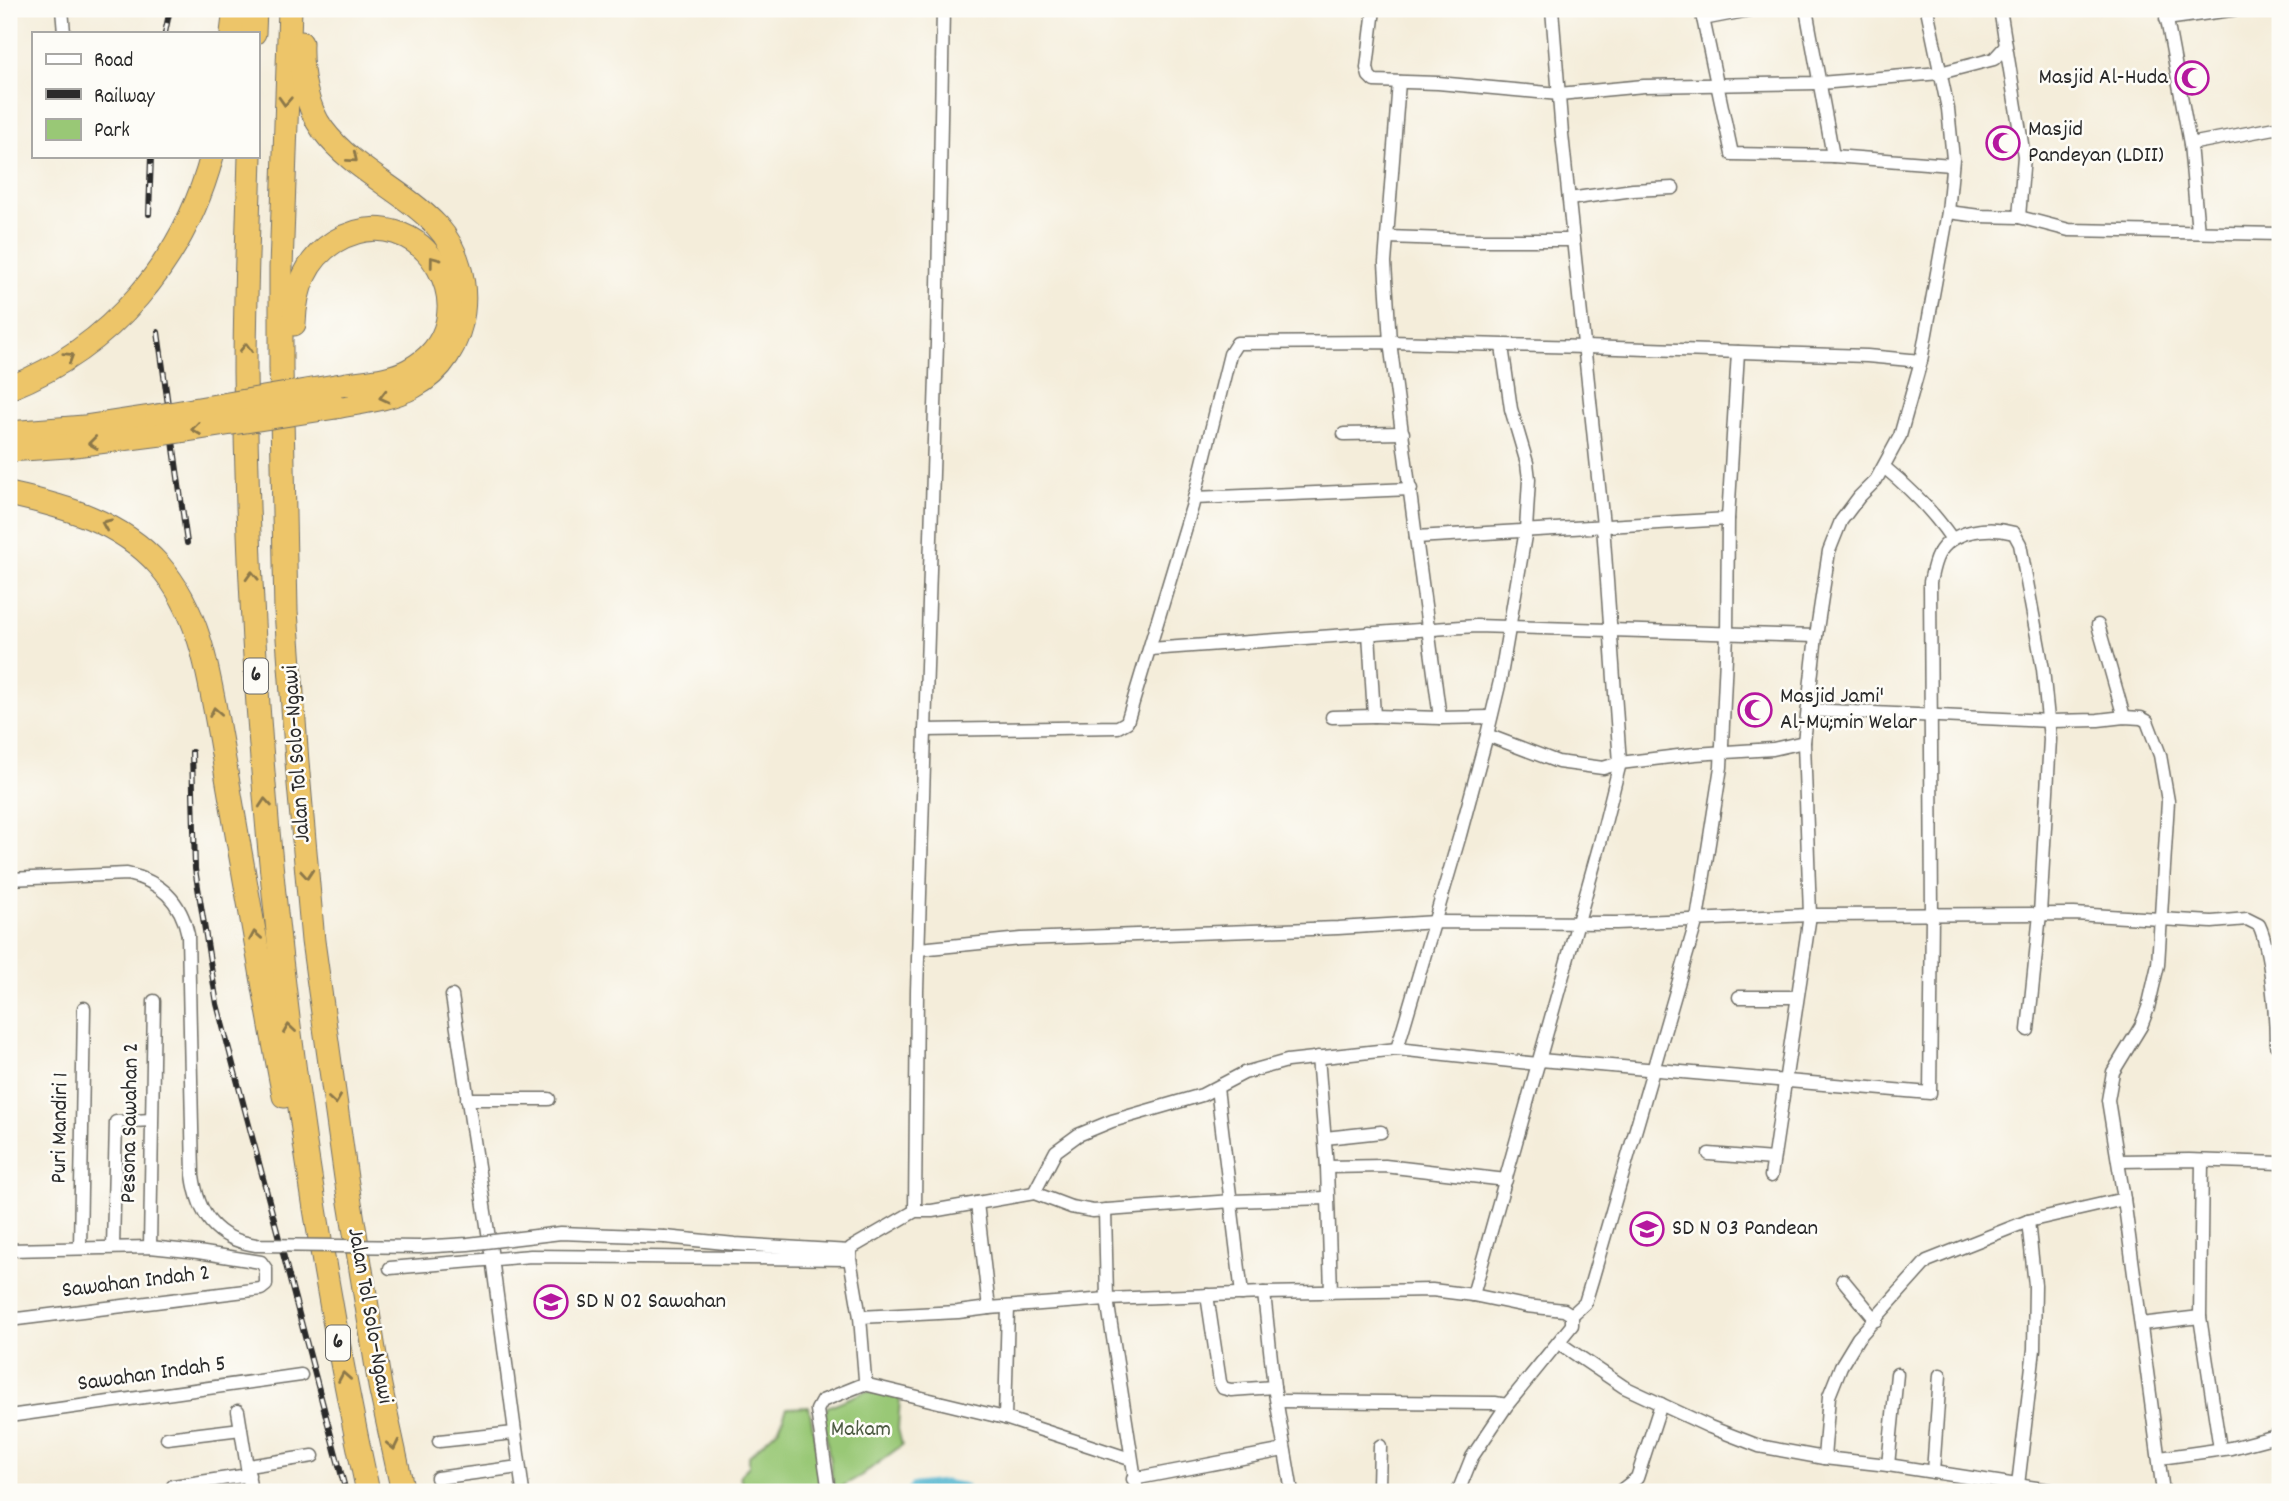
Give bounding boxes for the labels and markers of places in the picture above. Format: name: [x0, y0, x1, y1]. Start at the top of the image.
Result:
mosque icon: Masjid Al-Huda: [2173, 59, 2211, 97]
place label: Masjid Al-Huda: [2039, 62, 2169, 95]
place label: Masjid Pandeyan (LDII): [2028, 114, 2164, 173]
mosque icon: Masjid Pandeyan (LDII): [1984, 124, 2022, 162]
place label: Masjid Jami' Al-Mu;min Welar: [1780, 681, 1917, 740]
mosque icon: Masjid Jami' Al-Mu;min Welar: [1736, 691, 1774, 729]
school or university icon: SD N 03 Pandean: [1628, 1210, 1666, 1248]
place label: SD N 03 Pandean: [1672, 1213, 1818, 1246]
school or university icon: SD N 02 Sawahan: [532, 1283, 570, 1321]
place label: SD N 02 Sawahan: [576, 1286, 726, 1319]

